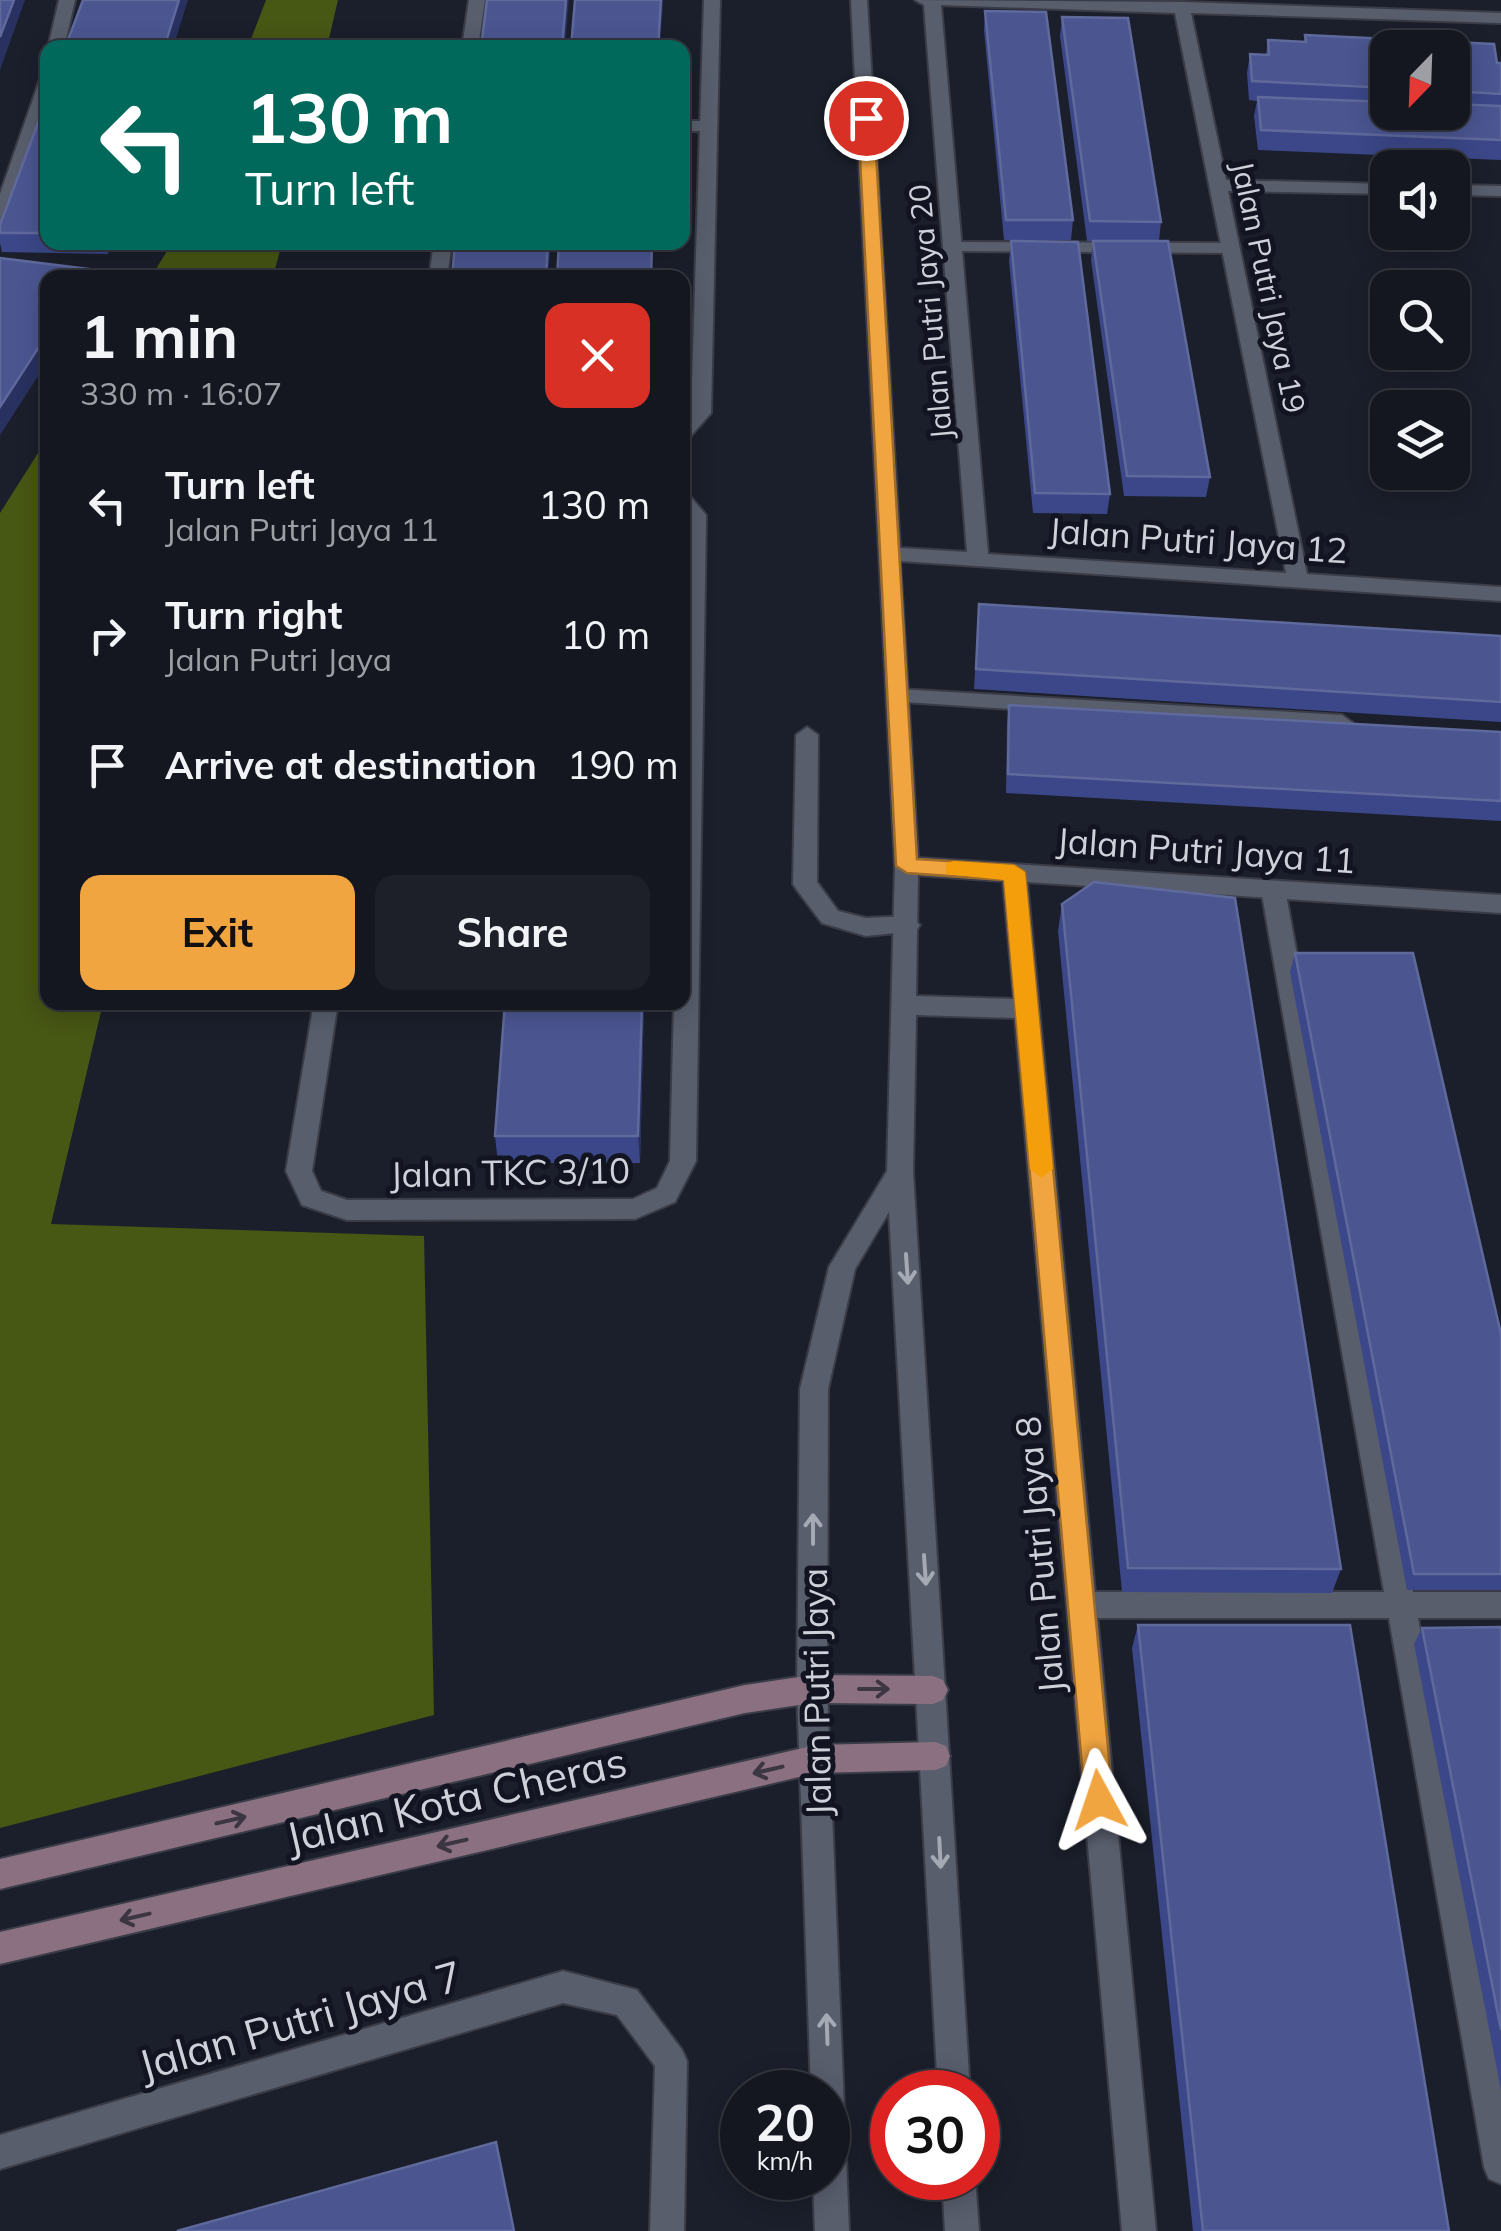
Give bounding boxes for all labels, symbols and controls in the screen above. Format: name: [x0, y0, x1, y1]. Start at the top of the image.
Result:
north arrow: [1370, 30, 1470, 130]
map controls: [1370, 30, 1470, 490]
text: 130 m: [245, 73, 453, 161]
pin: [824, 76, 909, 161]
icon: left: [80, 80, 210, 210]
icon: arrive: [839, 91, 894, 146]
button: sound: [1370, 150, 1470, 250]
street label: Jalan Putri Jaya 19: [1224, 158, 1314, 416]
text: Turn left: [245, 160, 414, 216]
street label: Jalan Putri Jaya 20: [900, 183, 960, 441]
button: search: [1370, 270, 1470, 370]
text: 1 min: [80, 298, 238, 373]
button: close: [545, 303, 650, 408]
text: 330 m · 16:07: [80, 373, 282, 413]
button: layers: [1370, 390, 1470, 490]
text: Turn left: [165, 461, 315, 509]
icon: left: [80, 478, 135, 533]
text: 130 m: [538, 481, 650, 529]
street label: Jalan Putri Jaya 12: [1047, 508, 1349, 572]
text: Jalan Putri Jaya 11: [165, 509, 439, 549]
text: Turn right: [165, 591, 342, 639]
icon: right: [80, 608, 135, 663]
text: 10 m: [561, 611, 650, 659]
text: Jalan Putri Jaya: [165, 639, 392, 679]
icon: arrive: [80, 738, 135, 793]
text: Arrive at destination: [165, 741, 537, 789]
text: 190 m: [567, 741, 679, 789]
street label: Jalan Putri Jaya 11: [1055, 818, 1357, 882]
button: Exit: [80, 875, 355, 990]
button: Share: [375, 875, 650, 990]
street label: Jalan TKC 3/10: [390, 1148, 630, 1196]
one-way arrow: [897, 1252, 916, 1284]
street label: Jalan Putri Jaya 8: [1005, 1414, 1073, 1696]
one-way arrow: [804, 1513, 822, 1546]
one-way arrow: [916, 1554, 935, 1586]
street label: Jalan Putri Jaya: [792, 1568, 840, 1816]
one-way arrow: [856, 1680, 889, 1698]
street label: Jalan Kota Cheras: [281, 1734, 631, 1864]
position arrow: [1047, 1748, 1151, 1852]
one-way arrow: [753, 1762, 785, 1780]
one-way arrow: [214, 1810, 246, 1828]
one-way arrow: [437, 1835, 469, 1854]
one-way arrow: [931, 1837, 950, 1869]
one-way arrow: [120, 1909, 152, 1927]
street label: Jalan Putri Jaya 7: [132, 1948, 468, 2092]
one-way arrow: [817, 2013, 836, 2045]
speed limit sign: 30: [870, 2070, 1000, 2200]
text: 20: [755, 2091, 815, 2154]
text: km/h: [757, 2145, 813, 2176]

